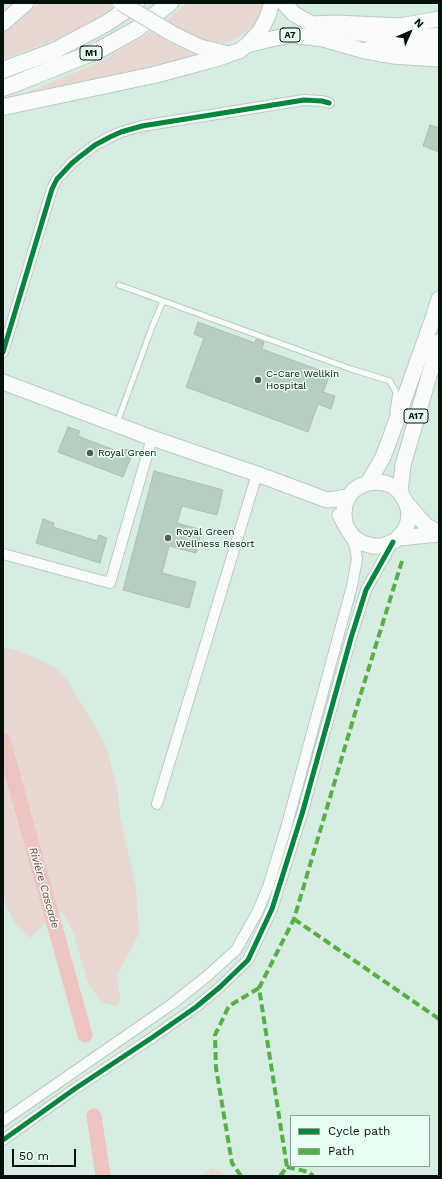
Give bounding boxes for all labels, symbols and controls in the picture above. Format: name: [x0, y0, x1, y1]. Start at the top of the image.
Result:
north arrow: [390, 12, 430, 52]
text: N: [411, 16, 426, 31]
road number: A7: [280, 28, 300, 42]
road number: M1: [80, 46, 102, 60]
place label: C-Care Wellkin Hospital: [266, 368, 339, 392]
marker: C-Care Wellkin Hospital: [253, 375, 263, 385]
road number: A17: [404, 409, 428, 423]
place label: Royal Green: [98, 447, 156, 459]
marker: Royal Green: [85, 448, 95, 458]
place label: Royal Green Wellness Resort: [176, 526, 255, 550]
marker: Royal Green Wellness Resort: [163, 533, 173, 543]
water label: Rivière Cascade: [26, 846, 62, 930]
legend: [290, 1115, 430, 1167]
text: Cycle path: [328, 1124, 390, 1138]
scale bar: [14, 1141, 78, 1167]
text: Path: [328, 1144, 354, 1158]
text: 50 m: [19, 1149, 49, 1163]

